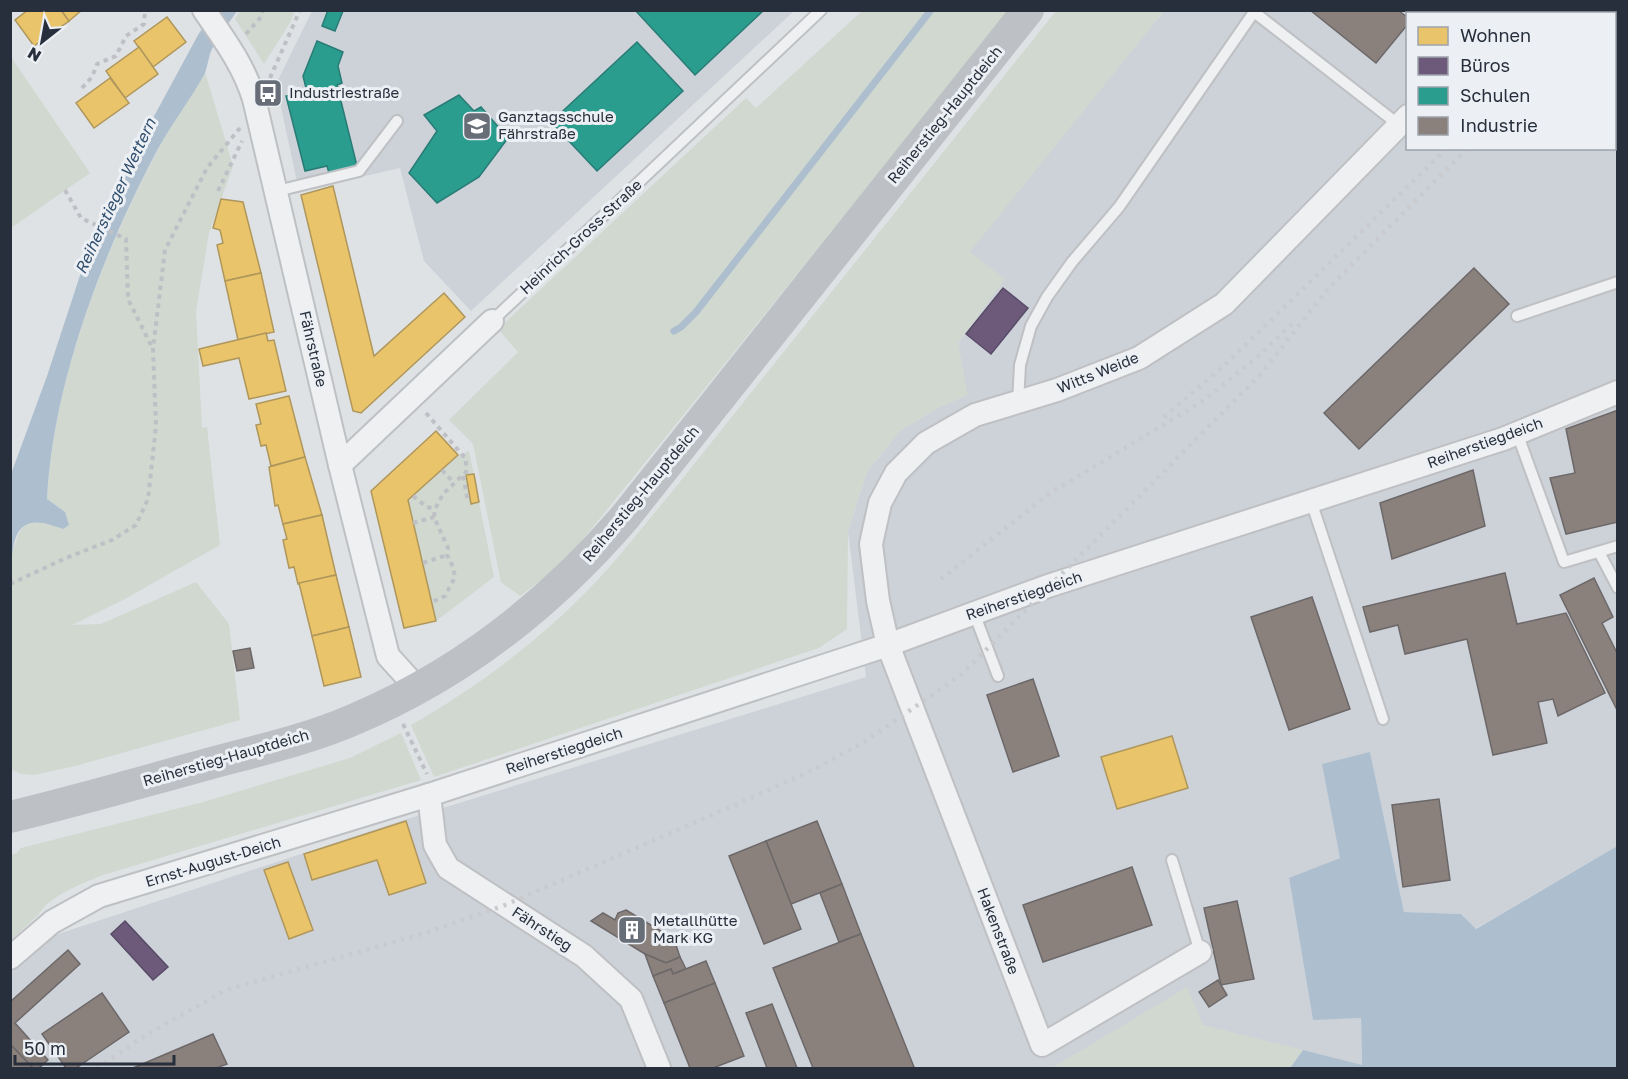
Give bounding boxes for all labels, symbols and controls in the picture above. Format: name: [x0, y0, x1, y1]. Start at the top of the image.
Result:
north arrow: [12, 12, 72, 72]
legend: [1406, 12, 1616, 150]
text: Wohnen: [1460, 24, 1531, 46]
street label: Reiherstieg-Hauptdeich: [883, 42, 1005, 187]
text: N: [24, 43, 45, 67]
text: Büros: [1460, 54, 1510, 76]
bus stop icon: Industriestraße: [252, 77, 284, 109]
place label: Industriestraße: [289, 83, 400, 101]
text: Schulen: [1460, 84, 1530, 106]
place label: Ganztagsschule Fährstraße: [498, 107, 614, 142]
school or university icon: Ganztagsschule Fährstraße: [461, 110, 493, 142]
water label: Reiherstieger Wettern: [70, 114, 160, 277]
text: Industrie: [1460, 114, 1538, 136]
street label: Heinrich-Gross-Straße: [516, 175, 645, 297]
street label: Fährstraße: [296, 309, 332, 389]
street label: Witts Weide: [1054, 347, 1141, 397]
street label: Reiherstiegdeich: [1424, 413, 1545, 471]
street label: Reiherstieg-Hauptdeich: [578, 422, 702, 565]
street label: Reiherstiegdeich: [963, 567, 1084, 623]
street label: Reiherstiegdeich: [503, 723, 624, 777]
street label: Reiherstieg-Hauptdeich: [141, 725, 311, 789]
street label: Ernst-August-Deich: [143, 832, 283, 890]
street label: Hakenstraße: [974, 885, 1024, 977]
street label: Fährstieg: [509, 902, 576, 954]
place label: Metallhütte Mark KG: [653, 911, 738, 946]
building icon: Metallhütte Mark KG: [616, 914, 648, 946]
scale bar: [15, 1028, 174, 1066]
text: 50 m: [24, 1037, 66, 1059]

